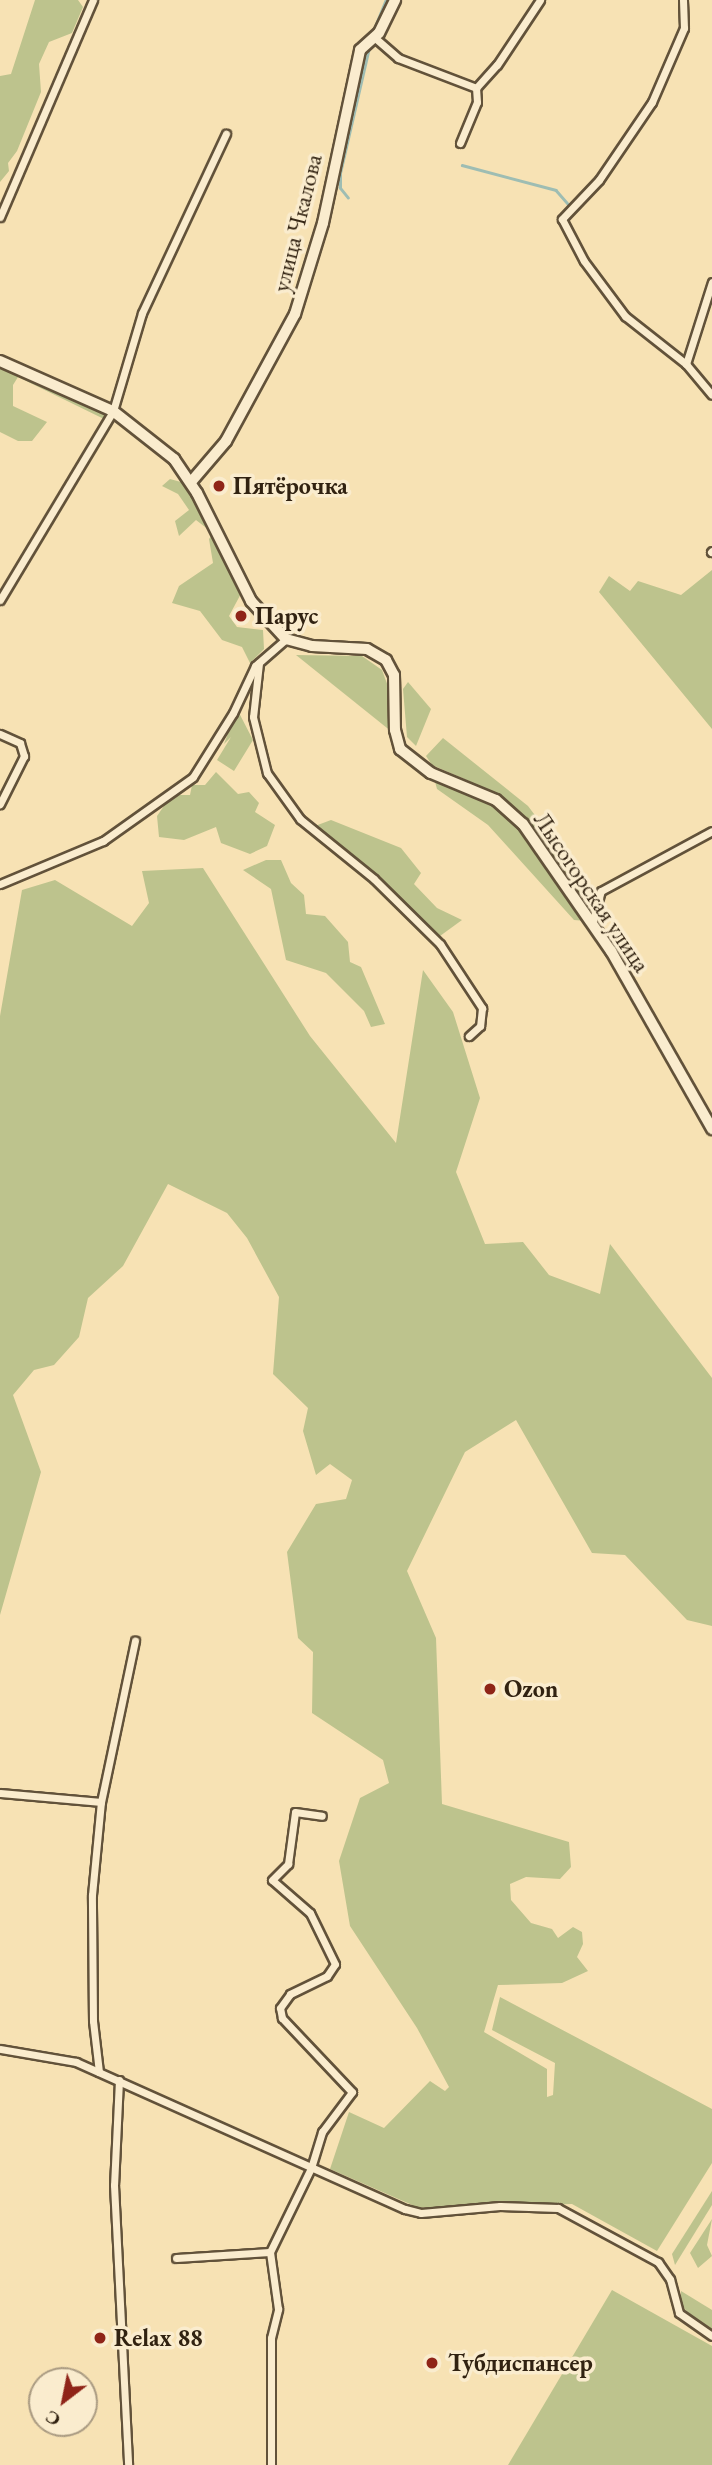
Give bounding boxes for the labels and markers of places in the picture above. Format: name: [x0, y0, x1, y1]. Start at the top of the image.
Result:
place label: Пятёрочка: [233, 472, 348, 500]
marker: Пятёрочка: [211, 478, 227, 494]
place label: Парус: [255, 602, 318, 630]
marker: Парус: [233, 608, 249, 624]
place label: Ozon: [504, 1675, 558, 1703]
marker: Ozon: [482, 1681, 498, 1697]
place label: Relax 88: [114, 2324, 203, 2352]
marker: Relax 88: [92, 2330, 108, 2346]
place label: Тубдиспансер: [448, 2349, 593, 2377]
marker: Тубдиспансер: [422, 2353, 442, 2373]

